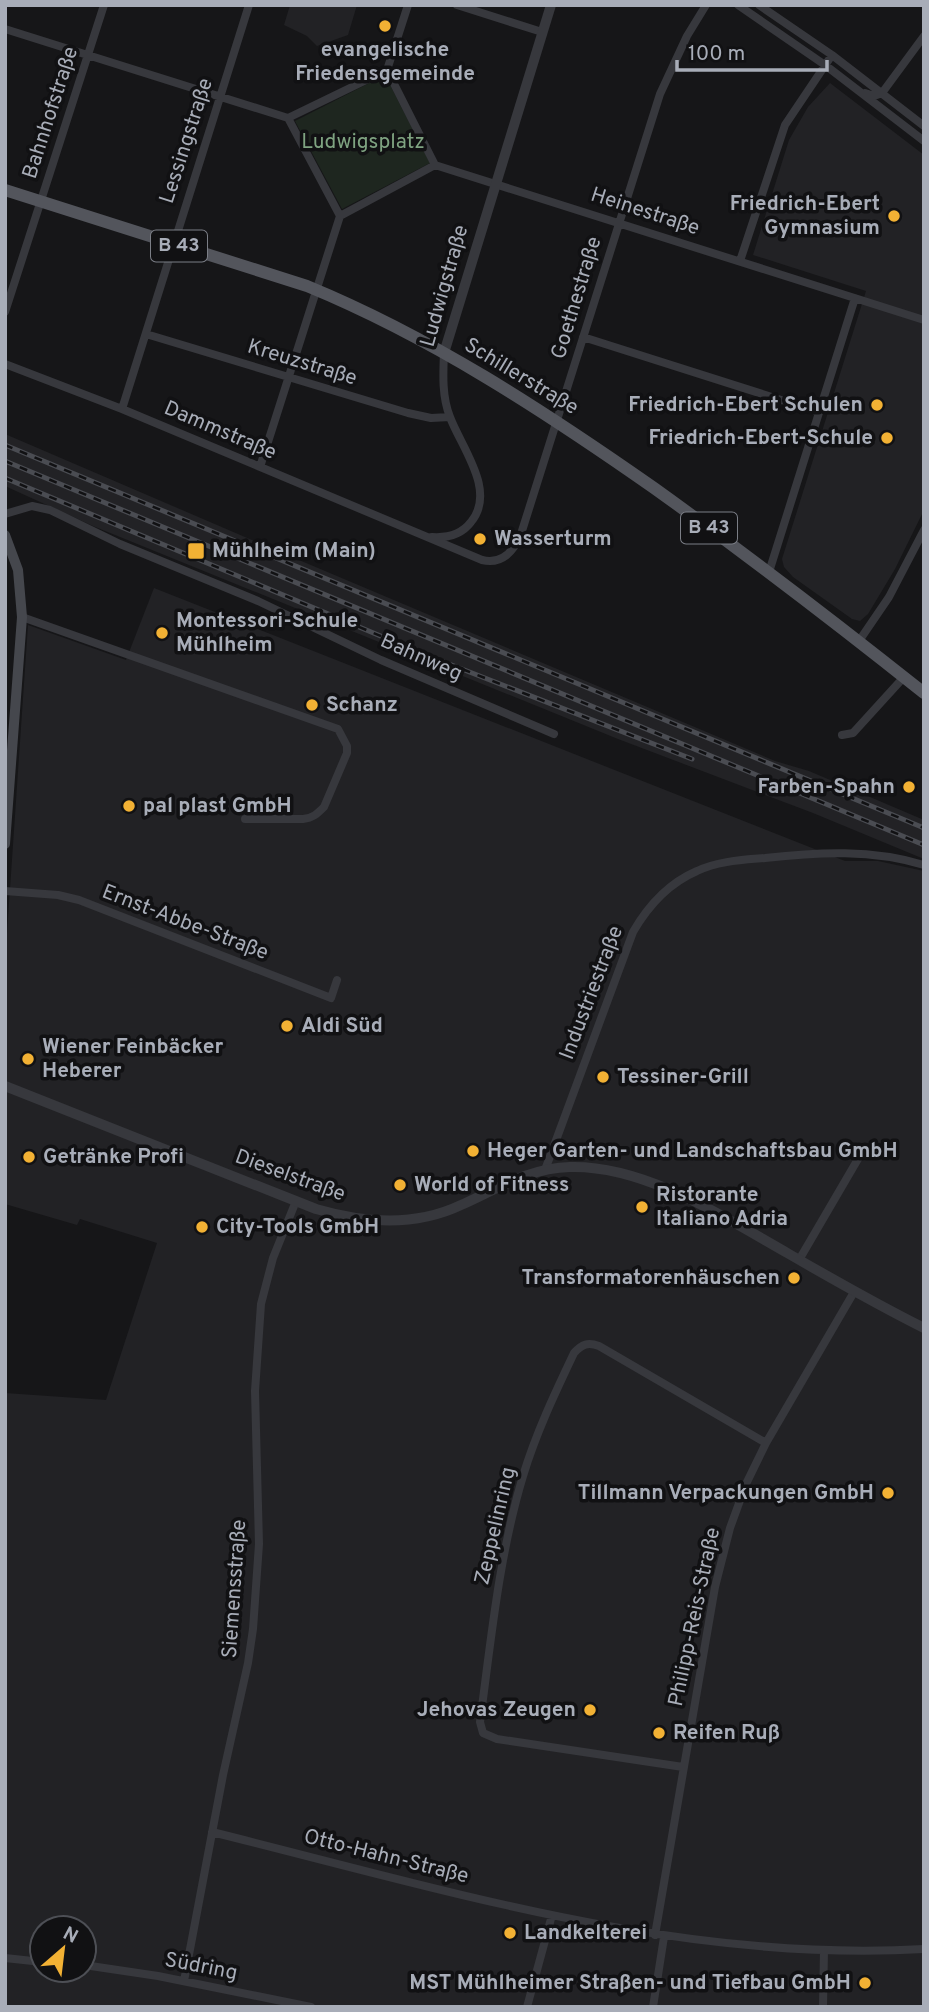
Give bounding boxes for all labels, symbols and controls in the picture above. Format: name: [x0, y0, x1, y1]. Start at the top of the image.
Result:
marker: evangelische Friedensgemeinde: [377, 18, 393, 34]
scale bar: [677, 28, 828, 72]
place label: evangelische Friedensgemeinde: [295, 37, 475, 88]
text: 100 m: [688, 41, 745, 68]
street label: Bahnhofstraße: [17, 43, 85, 183]
street label: Lessingstraße: [154, 75, 220, 207]
park label: Ludwigsplatz: [301, 129, 425, 156]
street label: Heinestraße: [587, 182, 703, 242]
place label: Friedrich-Ebert Gymnasium: [730, 191, 880, 242]
marker: Friedrich-Ebert Gymnasium: [886, 208, 902, 224]
street label: Ludwigstraße: [415, 222, 475, 350]
road number: B 43: [151, 230, 207, 262]
street label: Goethestraße: [546, 233, 608, 363]
street label: Schillerstraße: [459, 332, 583, 422]
street label: Kreuzstraße: [244, 334, 360, 392]
place label: Friedrich-Ebert Schulen: [628, 392, 863, 419]
street label: Dammstraße: [160, 395, 280, 467]
marker: Friedrich-Ebert Schulen: [869, 397, 885, 413]
place label: Friedrich-Ebert-Schule: [649, 425, 873, 452]
marker: Friedrich-Ebert-Schule: [879, 430, 895, 446]
road number: B 43: [681, 512, 737, 544]
place label: Wasserturm: [494, 526, 612, 553]
marker: Wasserturm: [472, 531, 488, 547]
place label: Mühlheim (Main): [212, 538, 376, 565]
marker: Mühlheim (Main): [186, 541, 206, 561]
place label: Montessori-Schule Mühlheim: [176, 608, 358, 659]
marker: Montessori-Schule Mühlheim: [154, 625, 170, 641]
street label: Bahnweg: [376, 628, 466, 688]
place label: Schanz: [326, 692, 398, 719]
marker: Schanz: [304, 697, 320, 713]
place label: Farben-Spahn: [758, 774, 895, 801]
marker: Farben-Spahn: [901, 779, 917, 795]
place label: pal plast GmbH: [143, 793, 292, 820]
marker: pal plast GmbH: [121, 798, 137, 814]
street label: Ernst-Abbe-Straße: [98, 879, 272, 967]
street label: Industriestraße: [554, 922, 630, 1064]
place label: Aldi Süd: [301, 1013, 383, 1040]
marker: Aldi Süd: [279, 1018, 295, 1034]
place label: Wiener Feinbäcker Heberer: [42, 1034, 224, 1085]
marker: Wiener Feinbäcker Heberer: [20, 1051, 36, 1067]
place label: Tessiner-Grill: [617, 1064, 749, 1091]
marker: Tessiner-Grill: [595, 1069, 611, 1085]
place label: Heger Garten- und Landschaftsbau GmbH: [487, 1138, 898, 1165]
marker: Heger Garten- und Landschaftsbau GmbH: [465, 1143, 481, 1159]
place label: Getränke Profi: [43, 1144, 184, 1171]
street label: Dieselstraße: [231, 1144, 349, 1208]
marker: Getränke Profi: [21, 1149, 37, 1165]
place label: World of Fitness: [414, 1172, 569, 1199]
marker: World of Fitness: [392, 1177, 408, 1193]
place label: Ristorante Italiano Adria: [656, 1182, 788, 1233]
marker: Ristorante Italiano Adria: [634, 1199, 650, 1215]
place label: City-Tools GmbH: [216, 1214, 379, 1241]
marker: City-Tools GmbH: [194, 1219, 210, 1235]
place label: Transformatorenhäuschen: [522, 1265, 780, 1292]
marker: Transformatorenhäuschen: [786, 1270, 802, 1286]
street label: Zeppelinring: [469, 1464, 523, 1588]
place label: Tillmann Verpackungen GmbH: [578, 1480, 874, 1507]
marker: Tillmann Verpackungen GmbH: [880, 1485, 896, 1501]
street label: Siemensstraße: [217, 1519, 253, 1659]
street label: Philipp-Reis-Straße: [663, 1525, 727, 1709]
place label: Jehovas Zeugen: [417, 1697, 576, 1724]
marker: Jehovas Zeugen: [582, 1702, 598, 1718]
place label: Reifen Ruß: [673, 1720, 780, 1747]
marker: Reifen Ruß: [651, 1725, 667, 1741]
street label: Otto-Hahn-Straße: [301, 1823, 471, 1891]
north arrow: [28, 1914, 98, 1984]
place label: Landkelterei: [524, 1920, 647, 1947]
text: N: [58, 1922, 82, 1950]
marker: Landkelterei: [502, 1925, 518, 1941]
street label: Südring: [162, 1947, 240, 1987]
place label: MST Mühlheimer Straßen- und Tiefbau GmbH: [409, 1970, 851, 1997]
marker: MST Mühlheimer Straßen- und Tiefbau GmbH: [857, 1975, 873, 1991]

